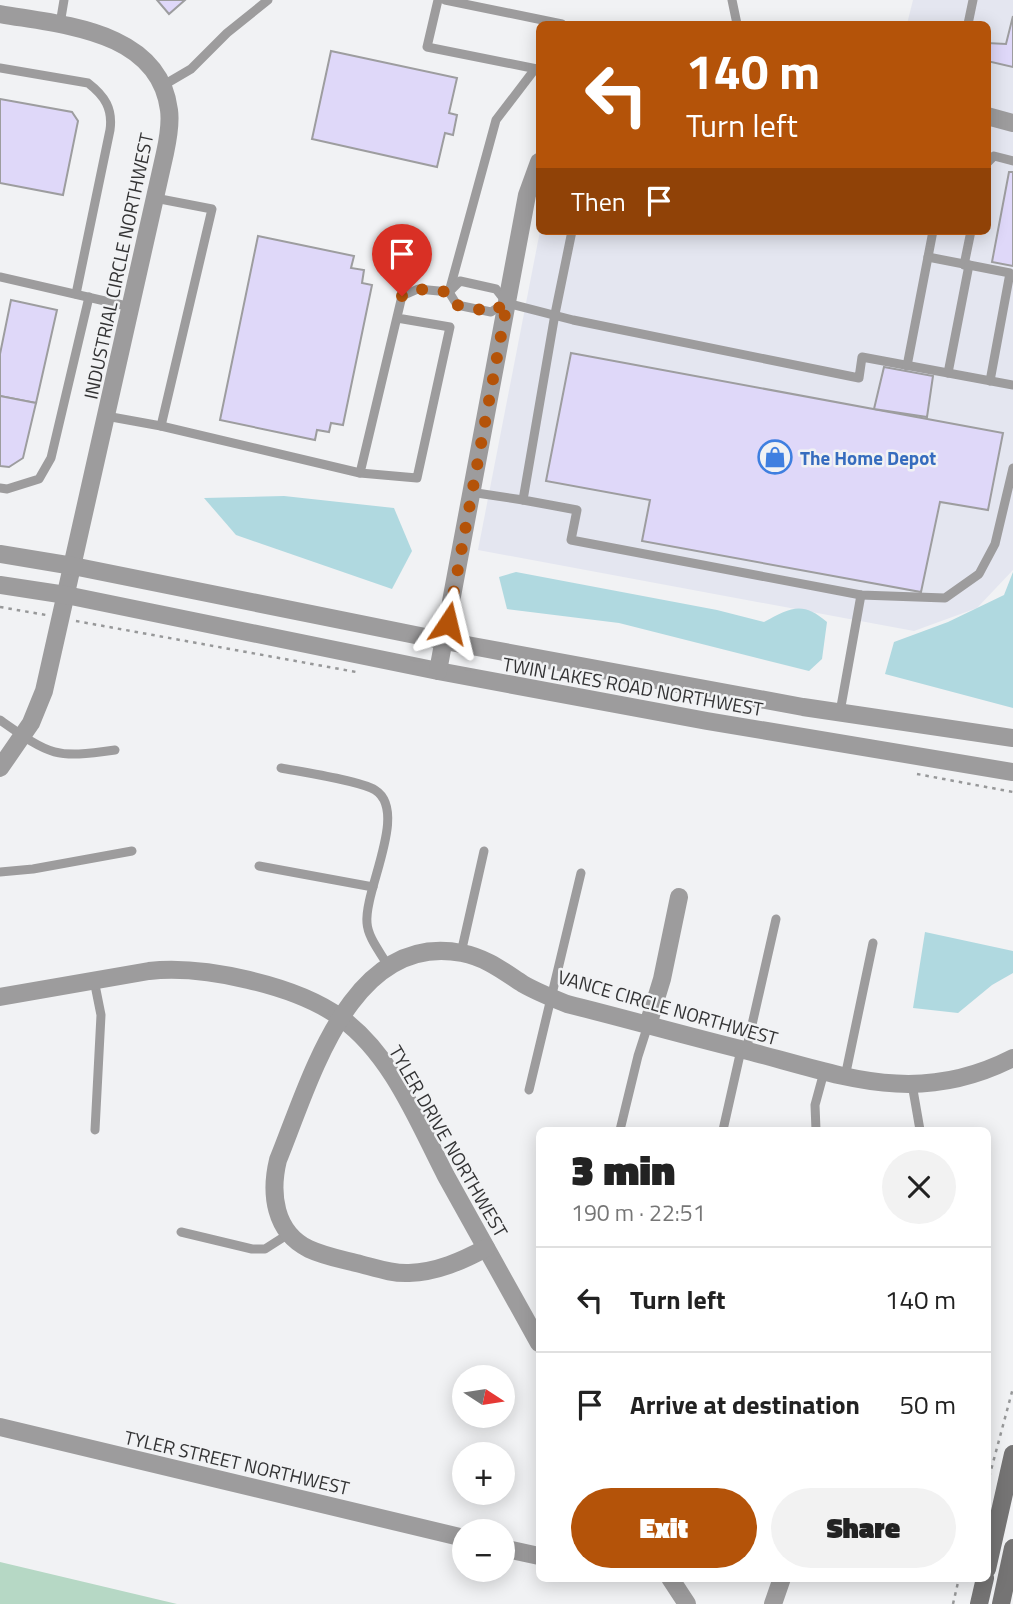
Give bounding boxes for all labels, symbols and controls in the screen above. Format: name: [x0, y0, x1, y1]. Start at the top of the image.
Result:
text: 140 m: [686, 33, 820, 108]
icon: left: [571, 49, 662, 140]
text: Turn left: [686, 101, 798, 149]
street label: INDUSTRIAL CIRCLE NORTHWEST: [76, 130, 160, 402]
text: Then: [571, 182, 626, 221]
icon: arrive: [640, 182, 678, 220]
pin: [372, 224, 432, 296]
icon: arrive: [383, 235, 421, 273]
shop icon: The Home Depot: [756, 438, 794, 476]
place label: The Home Depot: [800, 443, 936, 472]
position arrow: [411, 586, 485, 660]
street label: TWIN LAKES ROAD NORTHWEST: [501, 649, 765, 723]
street label: VANCE CIRCLE NORTHWEST: [554, 962, 782, 1052]
street label: TYLER DRIVE NORTHWEST: [382, 1040, 516, 1242]
text: 3 min: [571, 1137, 675, 1201]
button: close: [882, 1150, 956, 1224]
text: 190 m · 22:51: [571, 1195, 706, 1230]
text: Turn left: [630, 1280, 725, 1319]
text: 140 m: [885, 1280, 956, 1319]
icon: left: [571, 1281, 609, 1319]
north arrow: [452, 1365, 514, 1428]
map controls: [452, 1365, 515, 1582]
text: Arrive at destination: [630, 1385, 860, 1424]
text: 50 m: [899, 1385, 956, 1424]
icon: arrive: [571, 1386, 609, 1424]
street label: TYLER STREET NORTHWEST: [122, 1422, 352, 1502]
button: +: [452, 1442, 515, 1505]
button: Exit: [571, 1488, 757, 1568]
button: Share: [771, 1488, 956, 1568]
button: −: [452, 1519, 515, 1582]

